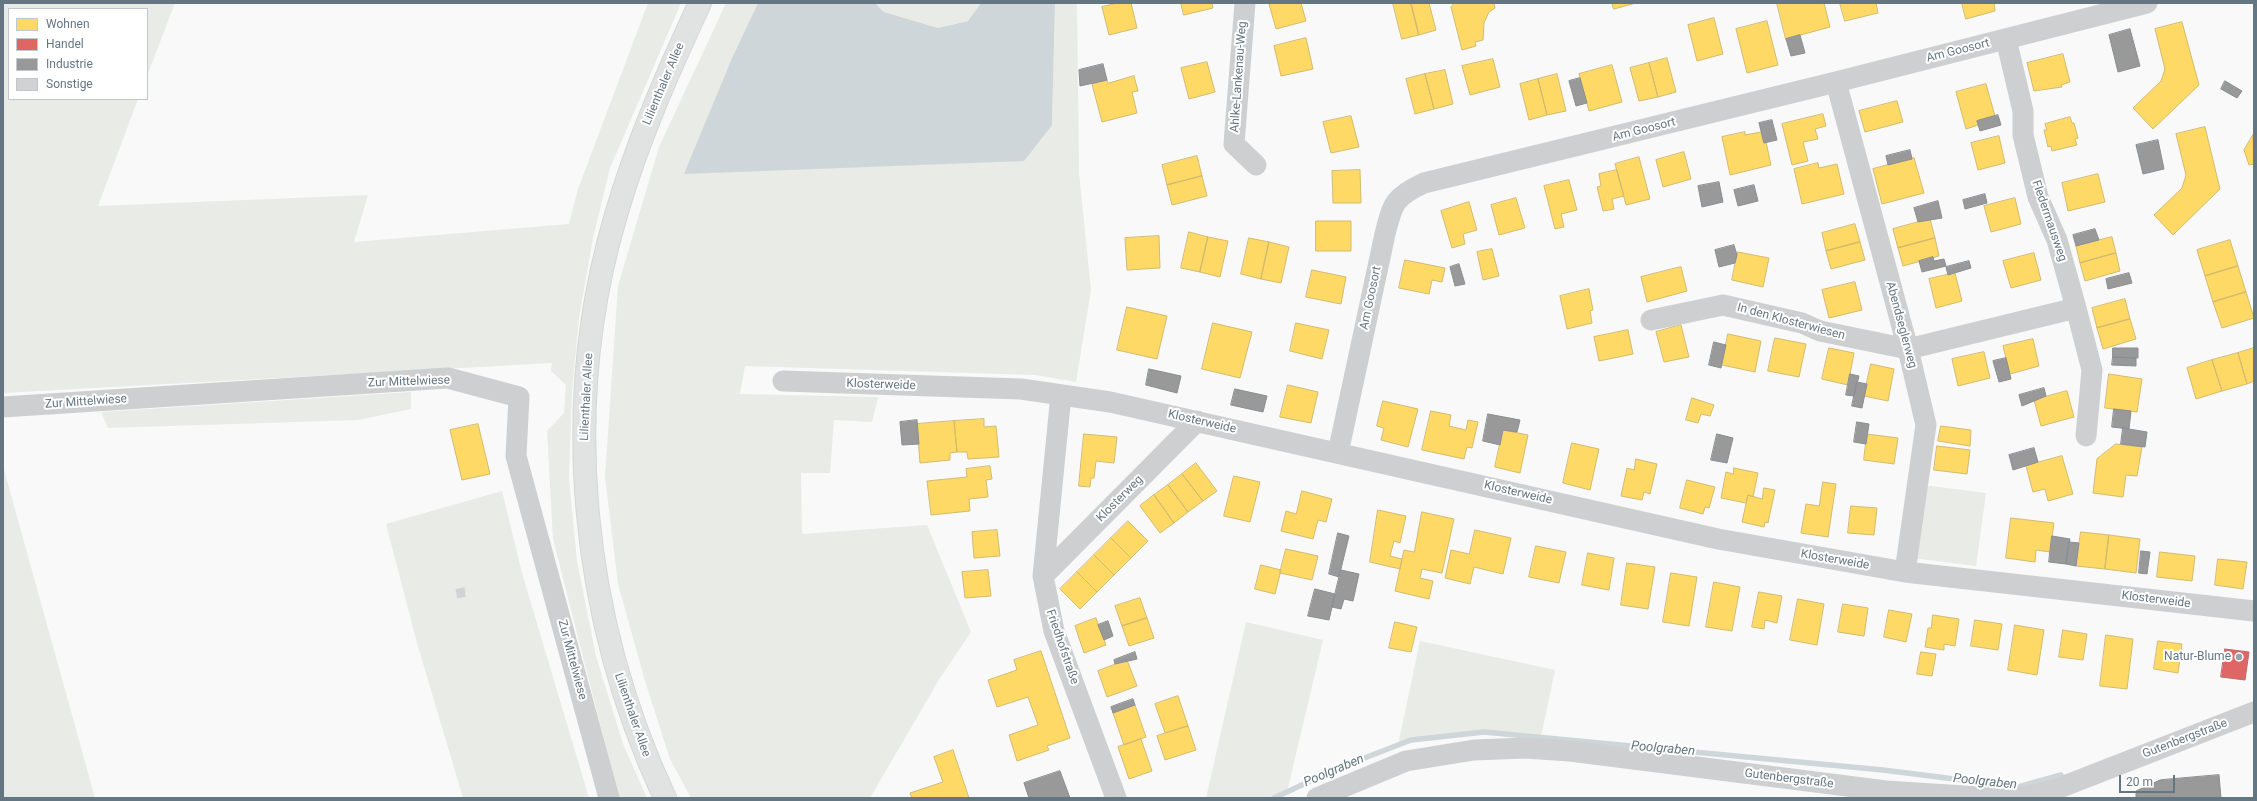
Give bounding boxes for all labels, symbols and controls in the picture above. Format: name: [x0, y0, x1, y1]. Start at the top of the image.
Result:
legend: [8, 8, 148, 100]
text: Wohnen: [46, 17, 90, 31]
street label: Ahlke-Lankenau-Weg: [1228, 21, 1250, 133]
street label: Am Goosort: [1925, 36, 1991, 66]
text: Handel: [46, 37, 84, 51]
street label: Lilienthaler Allee: [640, 41, 688, 127]
text: Industrie: [46, 57, 93, 71]
text: Sonstige: [46, 77, 93, 91]
street label: Am Goosort: [1611, 115, 1677, 145]
street label: Fledermausweg: [2028, 178, 2070, 264]
street label: Am Goosort: [1357, 265, 1385, 331]
street label: Abendseglerweg: [1883, 280, 1919, 370]
street label: In den Klosterwiesen: [1736, 301, 1846, 343]
street label: Lilienthaler Allee: [578, 353, 596, 441]
street label: Zur Mittelwiese: [368, 373, 450, 391]
street label: Klosterweide: [846, 377, 916, 393]
street label: Zur Mittelwiese: [45, 392, 127, 412]
street label: Klosterweide: [1167, 407, 1237, 437]
street label: Klosterweg: [1094, 473, 1146, 525]
street label: Klosterweide: [1483, 478, 1553, 508]
street label: Klosterweide: [1800, 547, 1870, 573]
street label: Klosterweide: [2121, 589, 2191, 611]
street label: Friedhofstraße: [1042, 608, 1082, 686]
street label: Zur Mittelwiese: [554, 618, 590, 702]
place label: Natur-Blume: [2164, 650, 2231, 664]
marker: Natur-Blume: [2234, 652, 2244, 662]
street label: Lilienthaler Allee: [611, 671, 653, 759]
street label: Gutenbergstraße: [2141, 716, 2229, 762]
water label: Poolgraben: [1630, 738, 1696, 760]
water label: Poolgraben: [1301, 751, 1367, 791]
street label: Gutenbergstraße: [1744, 766, 1834, 792]
scale bar: [2121, 767, 2177, 793]
water label: Poolgraben: [1952, 771, 2018, 793]
text: 20 m: [2126, 775, 2153, 789]

